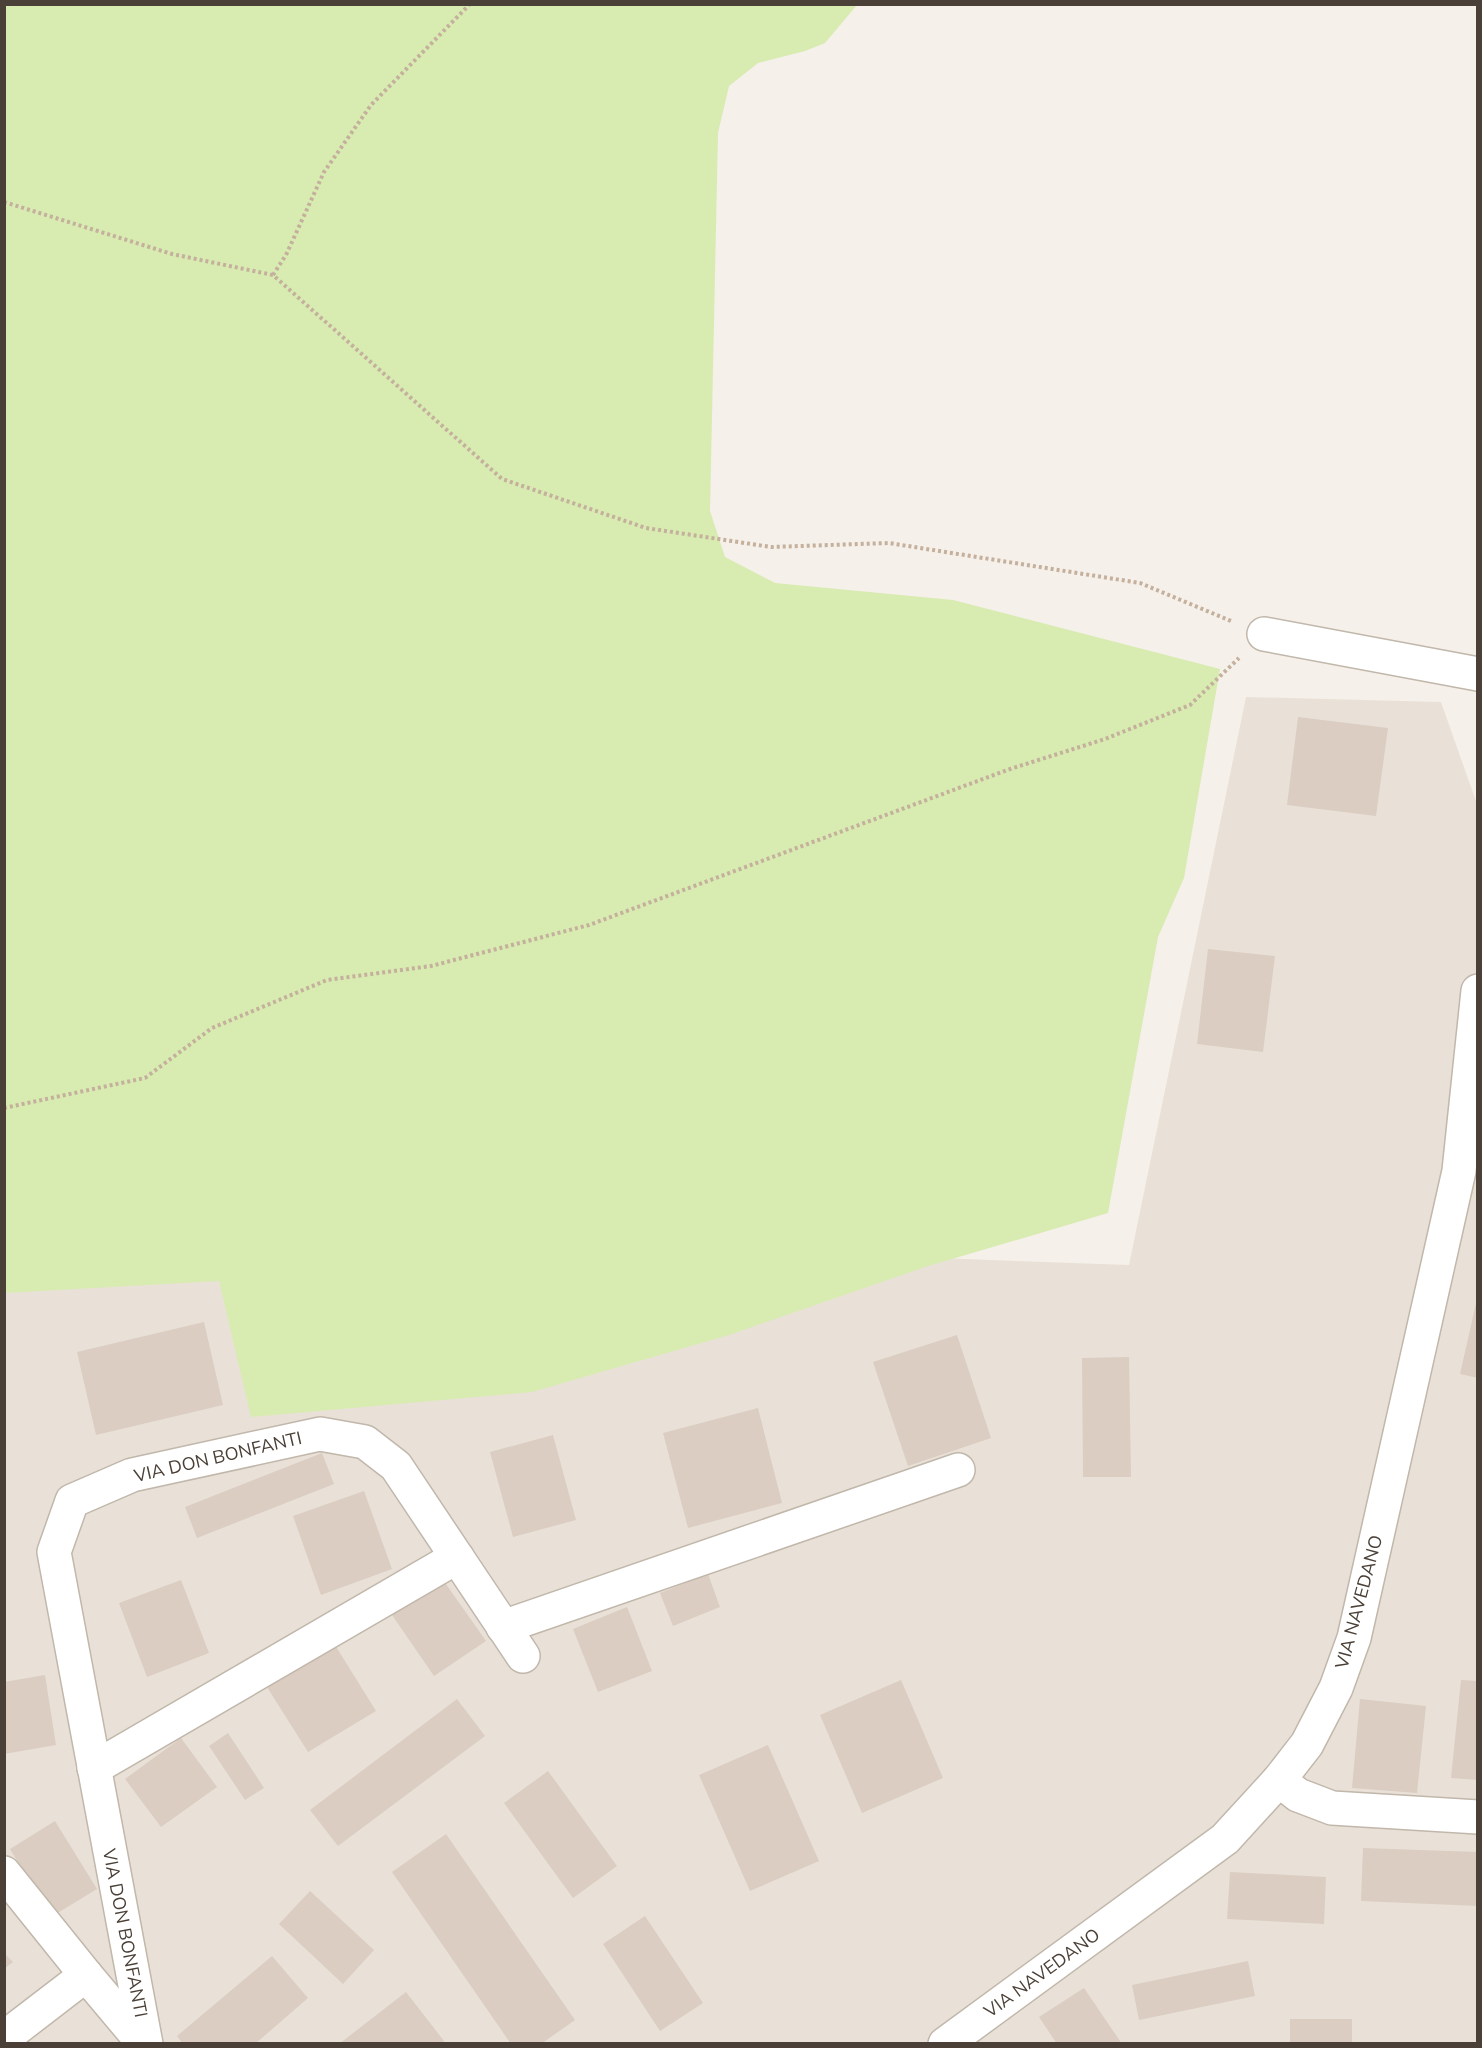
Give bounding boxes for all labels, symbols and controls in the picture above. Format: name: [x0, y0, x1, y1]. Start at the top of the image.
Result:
street label: VIA DON BONFANTI: [132, 1426, 304, 1487]
street label: VIA NAVEDANO: [1330, 1532, 1387, 1671]
street label: VIA DON BONFANTI: [98, 1847, 153, 2019]
street label: VIA NAVEDANO: [979, 1923, 1104, 2022]

